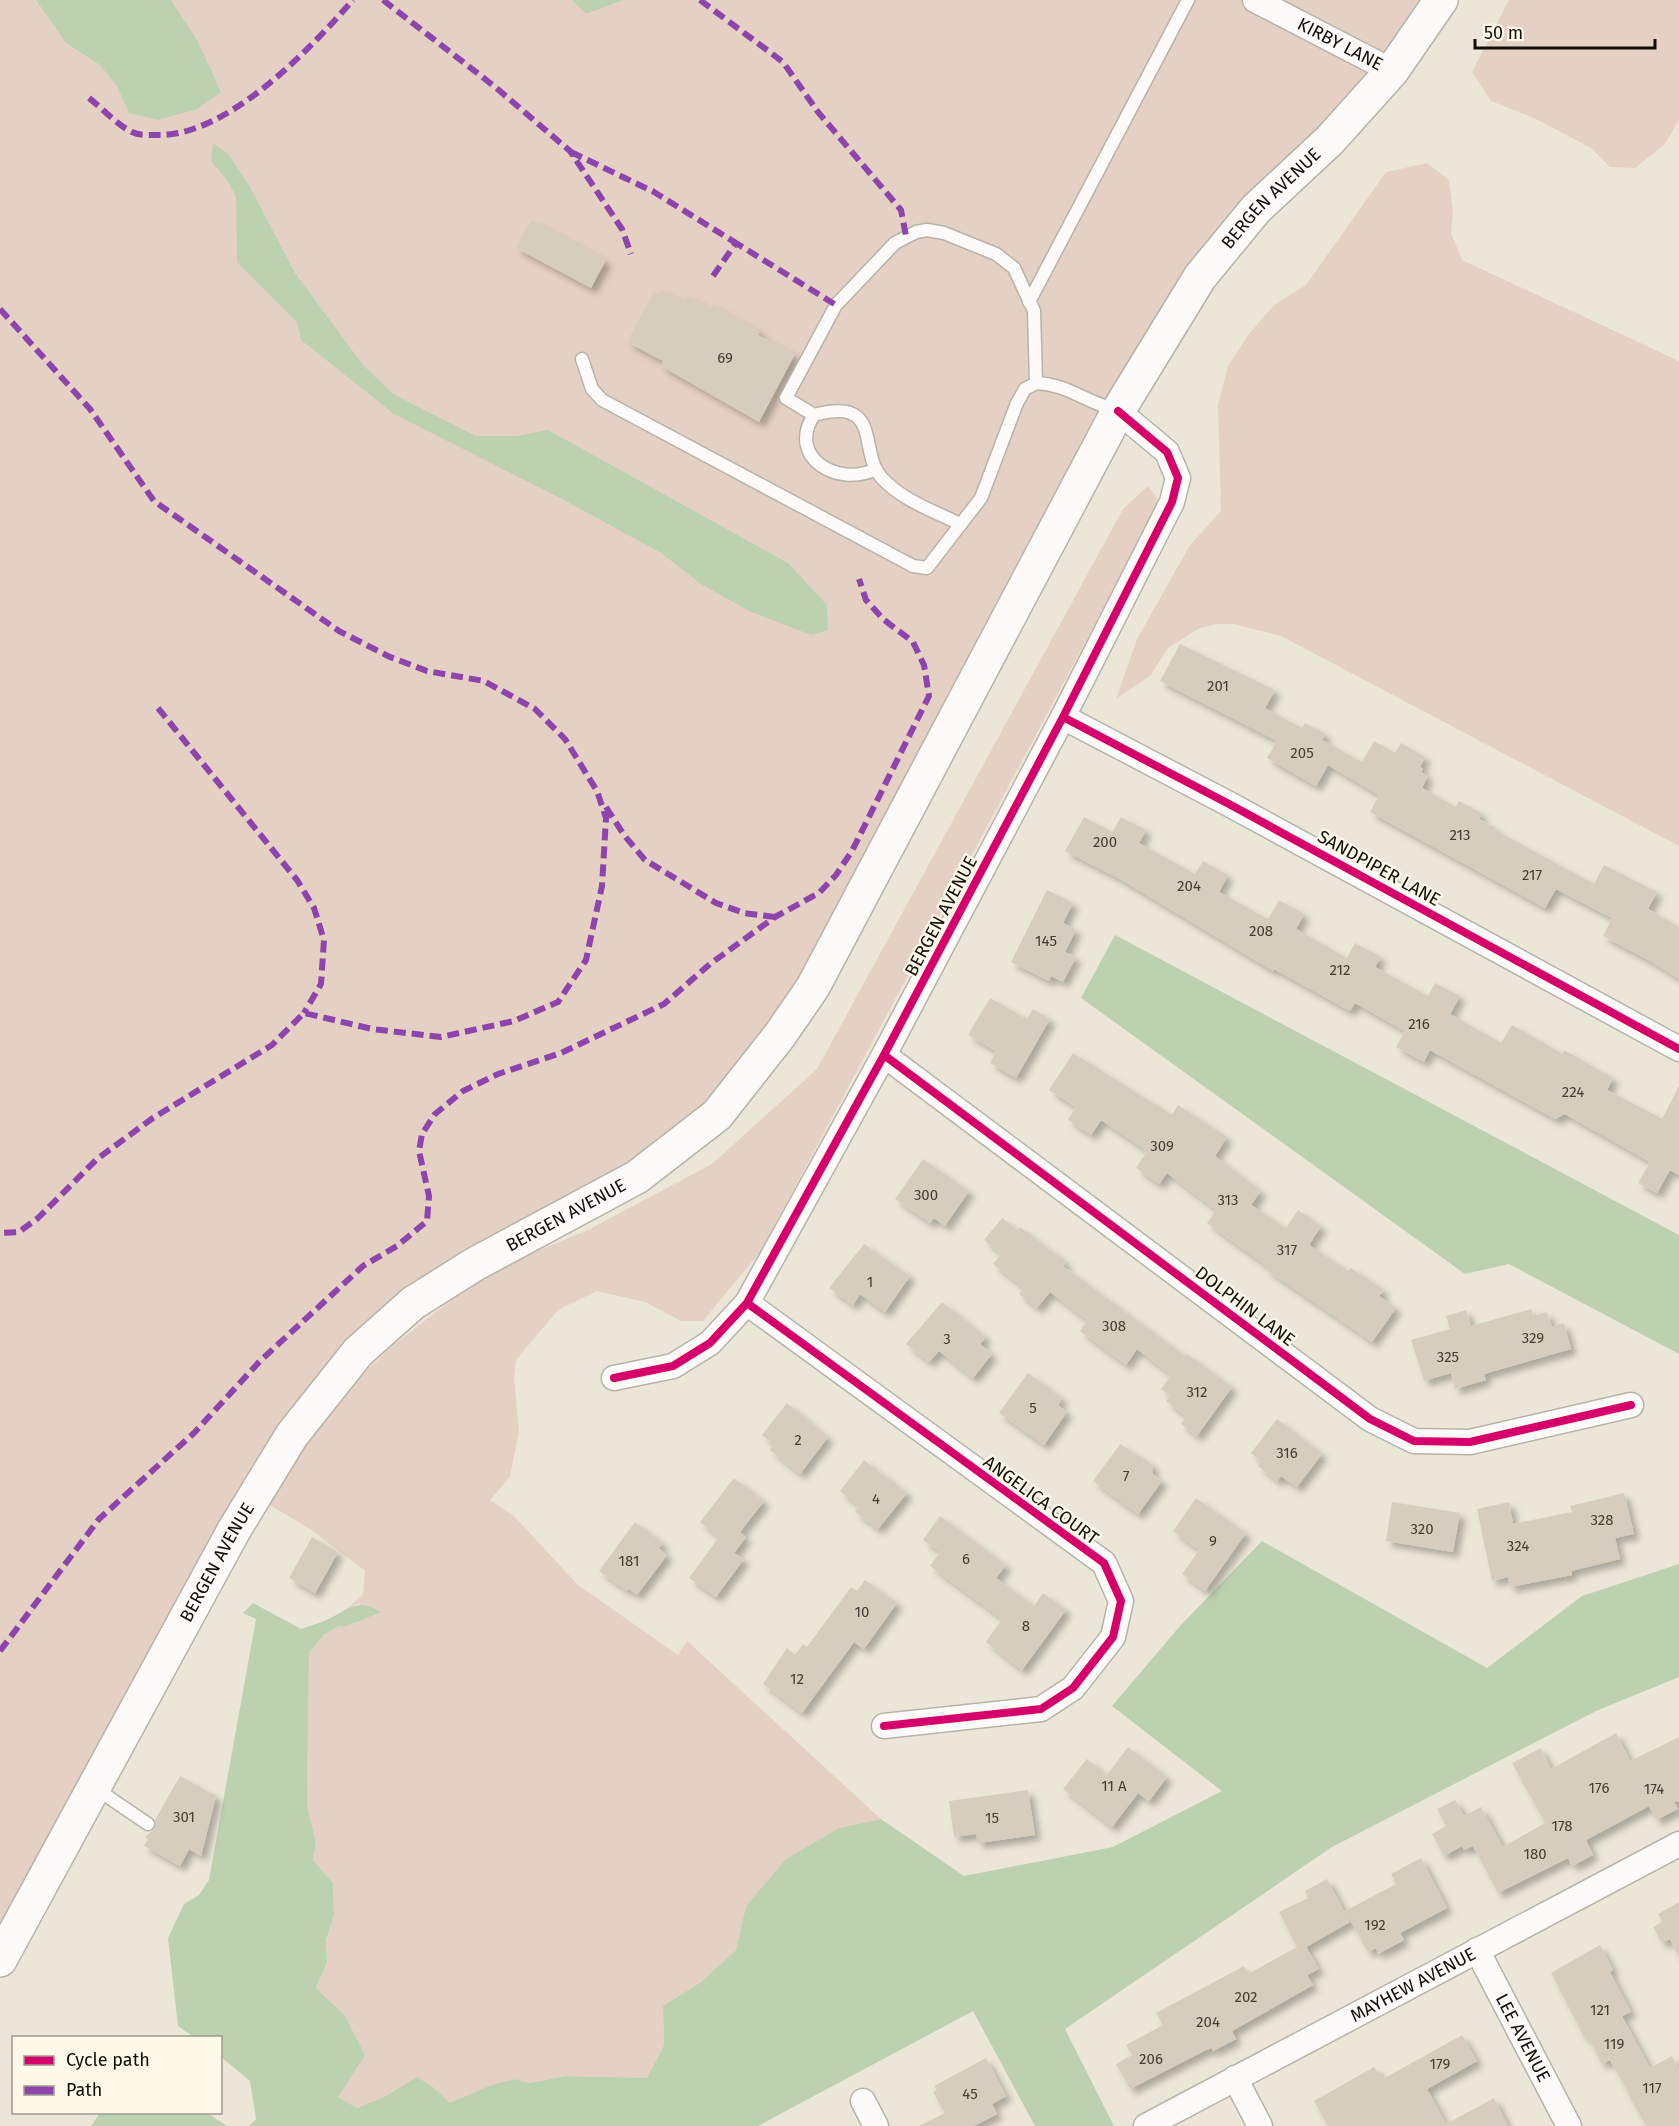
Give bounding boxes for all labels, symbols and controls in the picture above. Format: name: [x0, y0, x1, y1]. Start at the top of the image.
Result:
scale bar: [1475, 12, 1655, 50]
street label: KIRBY LANE: [1294, 13, 1387, 75]
text: 50 m: [1484, 22, 1523, 44]
street label: BERGEN AVENUE: [1217, 143, 1325, 253]
house number: 69: [717, 349, 733, 367]
house number: 201: [1207, 677, 1229, 695]
house number: 205: [1290, 744, 1314, 762]
street label: SANDPIPER LANE: [1314, 825, 1444, 911]
house number: 213: [1449, 826, 1471, 844]
house number: 200: [1093, 833, 1117, 851]
street label: BERGEN AVENUE: [900, 852, 982, 980]
house number: 217: [1522, 866, 1542, 884]
house number: 204: [1177, 877, 1201, 895]
house number: 208: [1249, 922, 1273, 940]
house number: 145: [1035, 932, 1057, 950]
house number: 212: [1330, 961, 1350, 979]
house number: 216: [1408, 1015, 1430, 1033]
house number: 224: [1562, 1083, 1584, 1101]
house number: 309: [1150, 1137, 1174, 1155]
street label: BERGEN AVENUE: [502, 1174, 630, 1256]
house number: 300: [914, 1186, 938, 1204]
house number: 313: [1217, 1191, 1239, 1209]
house number: 317: [1277, 1241, 1297, 1259]
street label: DOLPHIN LANE: [1191, 1261, 1299, 1351]
house number: 1: [867, 1273, 873, 1291]
house number: 308: [1102, 1317, 1126, 1335]
house number: 329: [1522, 1329, 1544, 1347]
house number: 3: [943, 1330, 951, 1348]
house number: 325: [1437, 1348, 1459, 1366]
house number: 312: [1186, 1383, 1208, 1401]
house number: 5: [1029, 1399, 1037, 1417]
house number: 2: [794, 1431, 802, 1449]
house number: 316: [1276, 1444, 1298, 1462]
street label: ANGELICA COURT: [979, 1451, 1103, 1550]
house number: 7: [1123, 1467, 1130, 1485]
house number: 4: [872, 1490, 880, 1508]
street label: BERGEN AVENUE: [175, 1499, 259, 1626]
house number: 328: [1590, 1511, 1614, 1529]
house number: 320: [1410, 1520, 1434, 1538]
house number: 9: [1209, 1532, 1217, 1550]
house number: 324: [1507, 1537, 1529, 1555]
house number: 6: [962, 1550, 970, 1568]
house number: 181: [619, 1552, 639, 1570]
house number: 10: [855, 1603, 869, 1621]
house number: 8: [1022, 1617, 1030, 1635]
house number: 12: [790, 1670, 804, 1688]
house number: 11 A: [1101, 1777, 1127, 1795]
house number: 176: [1589, 1779, 1609, 1797]
house number: 174: [1644, 1780, 1664, 1798]
house number: 301: [173, 1808, 195, 1826]
house number: 15: [985, 1809, 999, 1827]
house number: 178: [1551, 1817, 1573, 1835]
house number: 180: [1523, 1845, 1547, 1863]
house number: 192: [1364, 1916, 1386, 1934]
street label: MAYHEW AVENUE: [1347, 1943, 1479, 2027]
house number: 202: [1234, 1988, 1258, 2006]
street label: LEE AVENUE: [1491, 1990, 1555, 2086]
house number: 121: [1590, 2001, 1610, 2019]
house number: 204: [1196, 2013, 1220, 2031]
house number: 119: [1604, 2035, 1624, 2053]
legend: [12, 2036, 222, 2114]
text: Cycle path: [66, 2049, 150, 2071]
house number: 206: [1139, 2050, 1163, 2068]
house number: 179: [1430, 2055, 1451, 2073]
text: Path: [66, 2079, 102, 2101]
house number: 117: [1642, 2079, 1662, 2097]
house number: 45: [962, 2085, 978, 2103]

